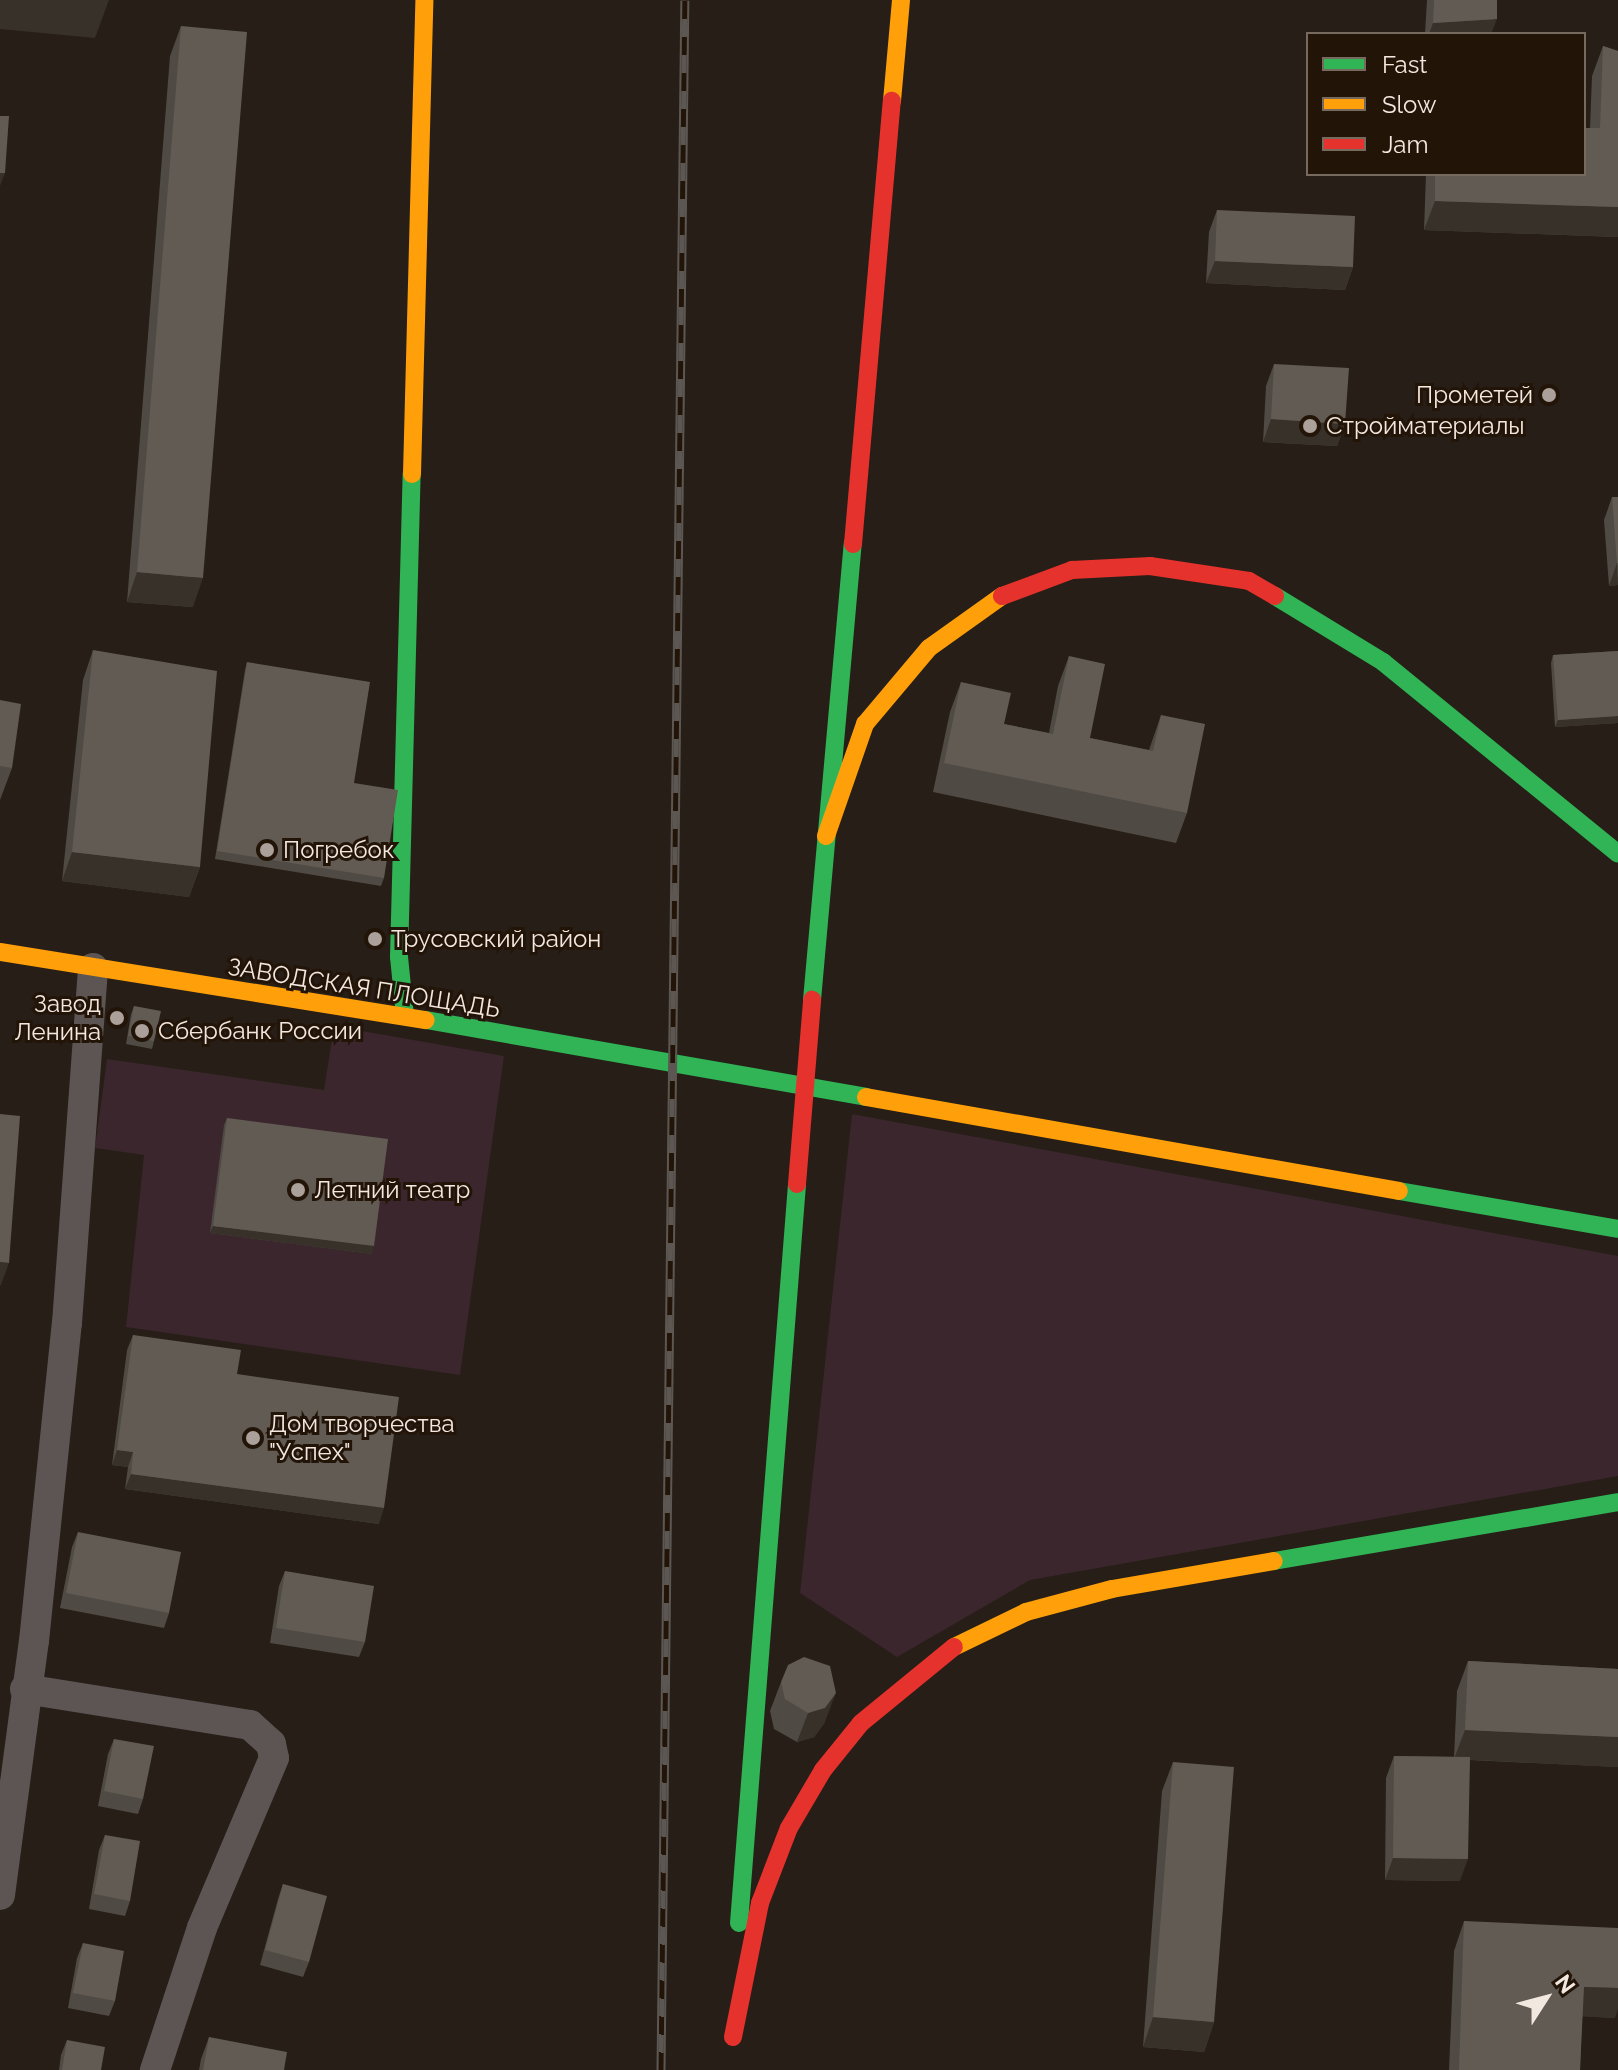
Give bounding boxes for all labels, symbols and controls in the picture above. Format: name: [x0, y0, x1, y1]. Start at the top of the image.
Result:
legend: [1306, 32, 1586, 176]
text: Fast: [1382, 50, 1427, 79]
text: Slow: [1382, 90, 1436, 119]
text: Jam: [1382, 130, 1428, 159]
place label: Прометей: [1416, 381, 1533, 409]
marker: Прометей: [1540, 386, 1558, 404]
place label: Стройматериалы: [1326, 412, 1525, 440]
marker: Стройматериалы: [1301, 417, 1319, 435]
place label: Погребок: [283, 836, 394, 864]
marker: Погребок: [258, 841, 276, 859]
place label: Трусовский район: [391, 925, 601, 953]
marker: Трусовский район: [366, 930, 384, 948]
street label: ЗАВОДСКАЯ ПЛОЩАДЬ: [226, 952, 502, 1024]
place label: Завод Ленина: [14, 990, 101, 1046]
marker: Завод Ленина: [108, 1009, 126, 1027]
place label: Сбербанк России: [158, 1017, 362, 1045]
marker: Сбербанк России: [133, 1022, 151, 1040]
place label: Летний театр: [314, 1176, 470, 1204]
marker: Летний театр: [289, 1181, 307, 1199]
place label: Дом творчества "Успех": [269, 1410, 455, 1466]
marker: Дом творчества "Успех": [244, 1429, 262, 1447]
north arrow: [1506, 1958, 1586, 2038]
text: N: [1550, 1969, 1581, 1998]

